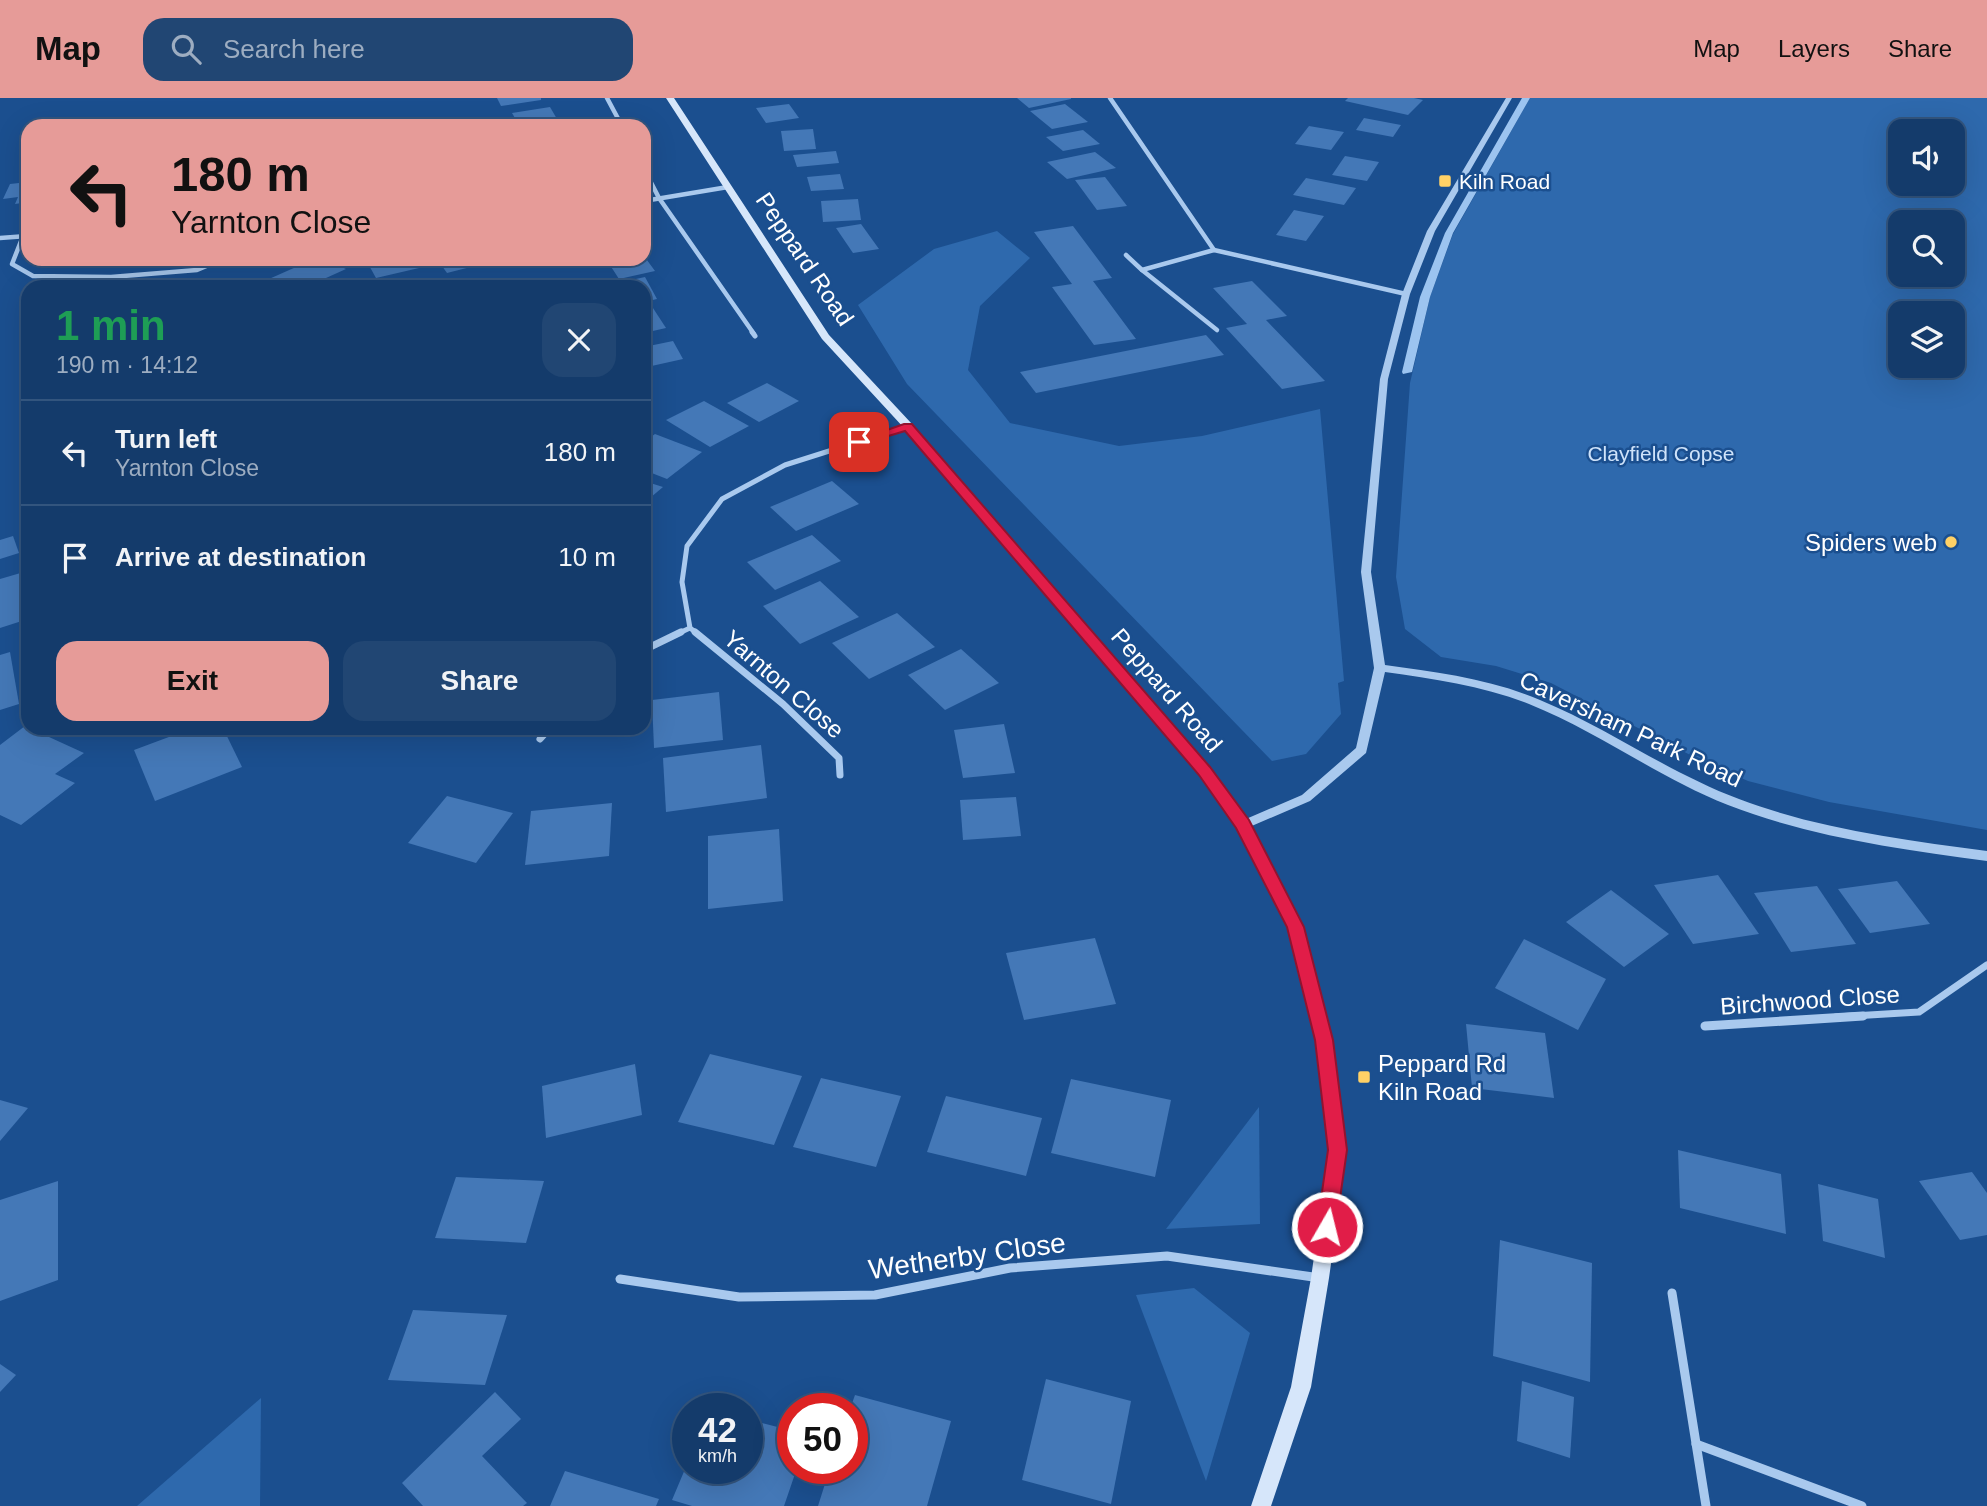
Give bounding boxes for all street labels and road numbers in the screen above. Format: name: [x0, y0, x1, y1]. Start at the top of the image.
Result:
street label: Peppard Road: [751, 187, 859, 331]
street label: Peppard Road: [1106, 623, 1228, 757]
street label: Yarnton Close: [718, 625, 850, 743]
street label: Caversham Park Road: [1515, 665, 1747, 793]
street label: Birchwood Close: [1719, 980, 1901, 1020]
street label: Wetherby Close: [866, 1227, 1068, 1285]

